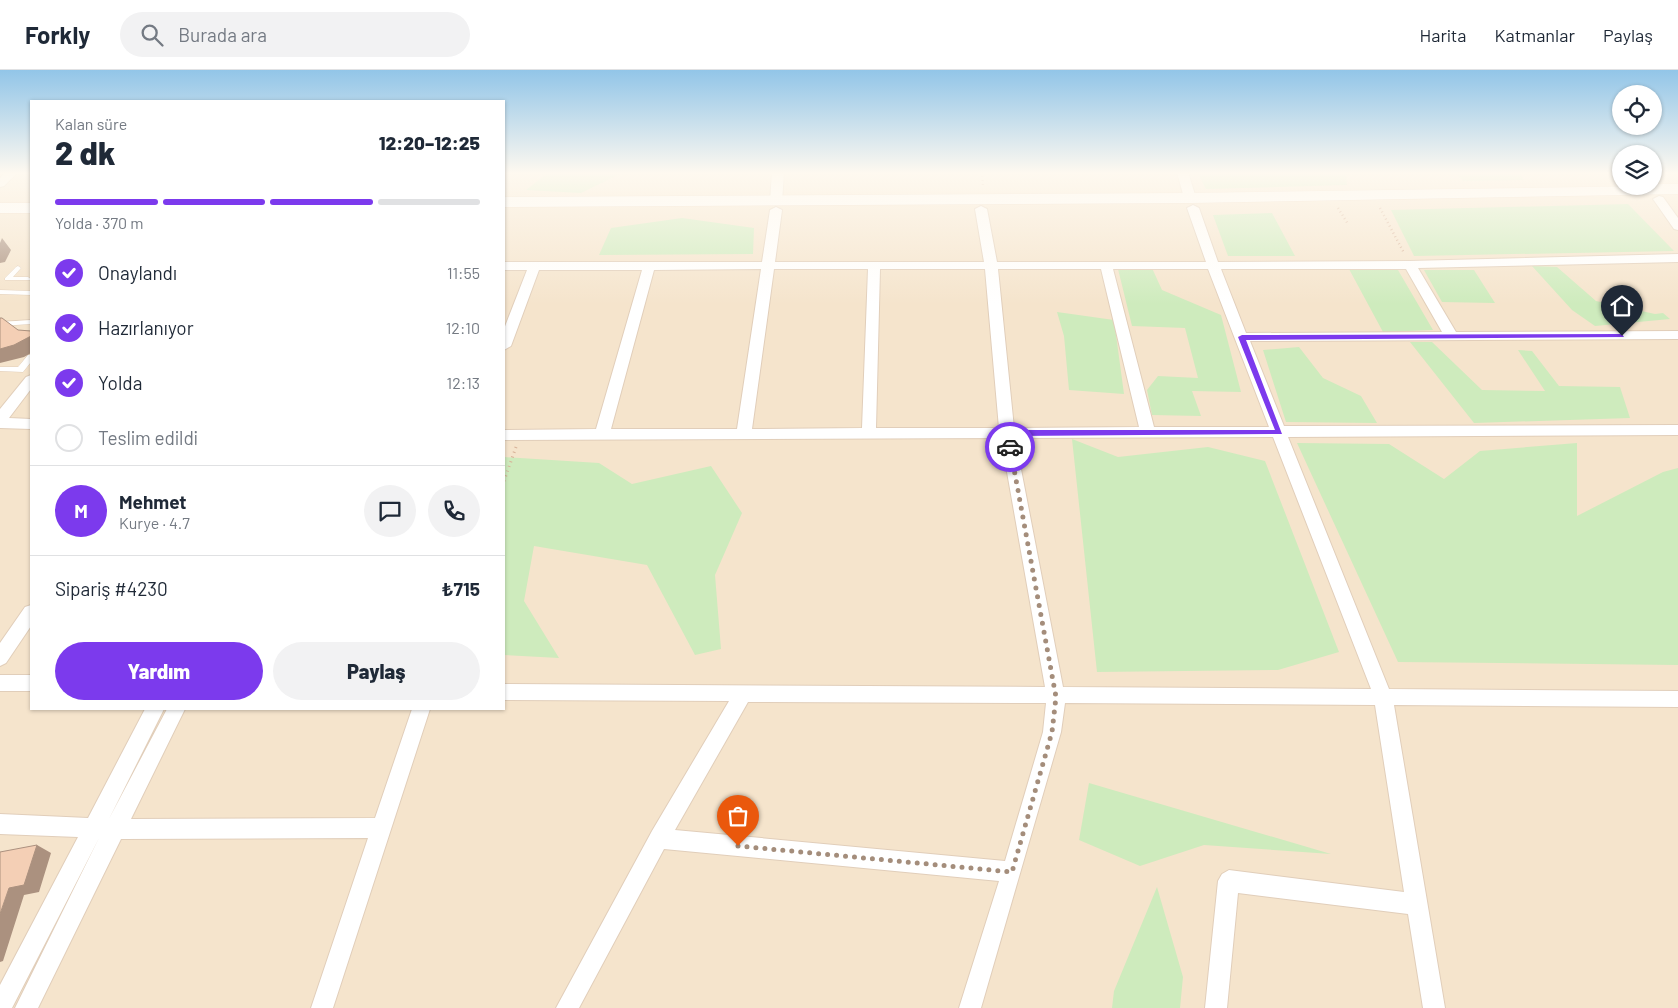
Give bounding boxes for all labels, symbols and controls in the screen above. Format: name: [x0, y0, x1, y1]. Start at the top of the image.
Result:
search box: [120, 12, 470, 57]
text: Forkly: [25, 20, 90, 49]
icon: search: [138, 21, 166, 49]
text: Burada ara: [178, 23, 267, 46]
text: Harita: [1419, 24, 1467, 46]
text: Katmanlar: [1495, 24, 1575, 46]
text: Paylaş: [1603, 24, 1653, 46]
map controls: [1612, 85, 1662, 195]
button: locate: [1612, 85, 1662, 135]
text: Kalan süre: [55, 114, 127, 133]
text: 12:20–12:25: [379, 131, 480, 154]
text: 2 dk: [55, 133, 115, 171]
button: layers: [1612, 145, 1662, 195]
text: Yolda · 370 m: [55, 213, 143, 232]
icon: check: [55, 259, 83, 287]
text: Onaylandı: [98, 261, 177, 284]
text: 11:55: [447, 263, 480, 282]
pin: [1601, 285, 1643, 336]
icon: home: [1608, 292, 1636, 320]
icon: check: [55, 314, 83, 342]
text: Hazırlanıyor: [98, 316, 194, 339]
text: 12:10: [446, 318, 480, 337]
icon: check: [55, 369, 83, 397]
text: Yolda: [98, 371, 142, 394]
text: 12:13: [447, 373, 480, 392]
courier: [985, 422, 1035, 472]
text: Teslim edildi: [98, 426, 198, 449]
icon: car: [996, 433, 1024, 461]
button: chat: [364, 485, 416, 537]
button: phone: [428, 485, 480, 537]
text: Mehmet: [119, 490, 187, 513]
text: M: [74, 499, 88, 522]
text: Kurye · 4.7: [119, 513, 190, 532]
text: Sipariş #4230: [55, 577, 168, 600]
text: ₺715: [441, 577, 480, 600]
button: Yardım: [55, 642, 263, 700]
button: Paylaş: [273, 642, 480, 700]
pin: [717, 795, 759, 846]
icon: bag: [724, 802, 752, 830]

